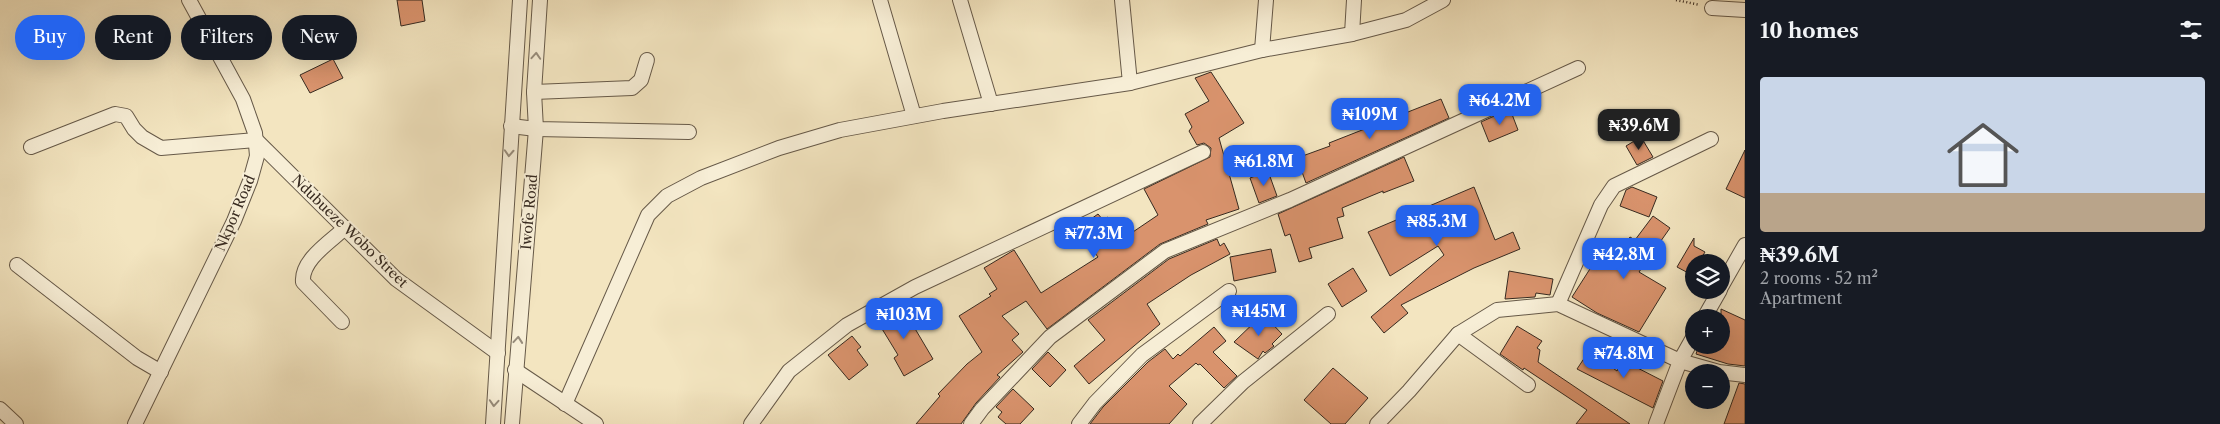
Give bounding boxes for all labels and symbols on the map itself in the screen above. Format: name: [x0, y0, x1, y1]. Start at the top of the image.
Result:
one-way arrow: [531, 52, 542, 60]
pin: ₦64.2M: [1459, 84, 1541, 126]
pin: ₦109M: [1335, 98, 1405, 140]
pin: ₦39.6M: [1598, 108, 1680, 151]
pin: ₦61.8M: [1223, 144, 1305, 187]
one-way arrow: [504, 150, 515, 158]
street label: Ndubueze Wobo Street: [288, 171, 412, 291]
street label: Nkpor Road: [211, 172, 259, 254]
street label: Iwofe Road: [517, 173, 541, 250]
pin: ₦85.3M: [1396, 204, 1478, 247]
pin: ₦77.3M: [1053, 216, 1135, 259]
pin: ₦42.8M: [1583, 238, 1665, 280]
pin: ₦145M: [1224, 294, 1294, 337]
pin: ₦103M: [869, 298, 939, 340]
one-way arrow: [512, 336, 523, 344]
pin: ₦74.8M: [1583, 336, 1665, 379]
one-way arrow: [489, 399, 500, 407]

